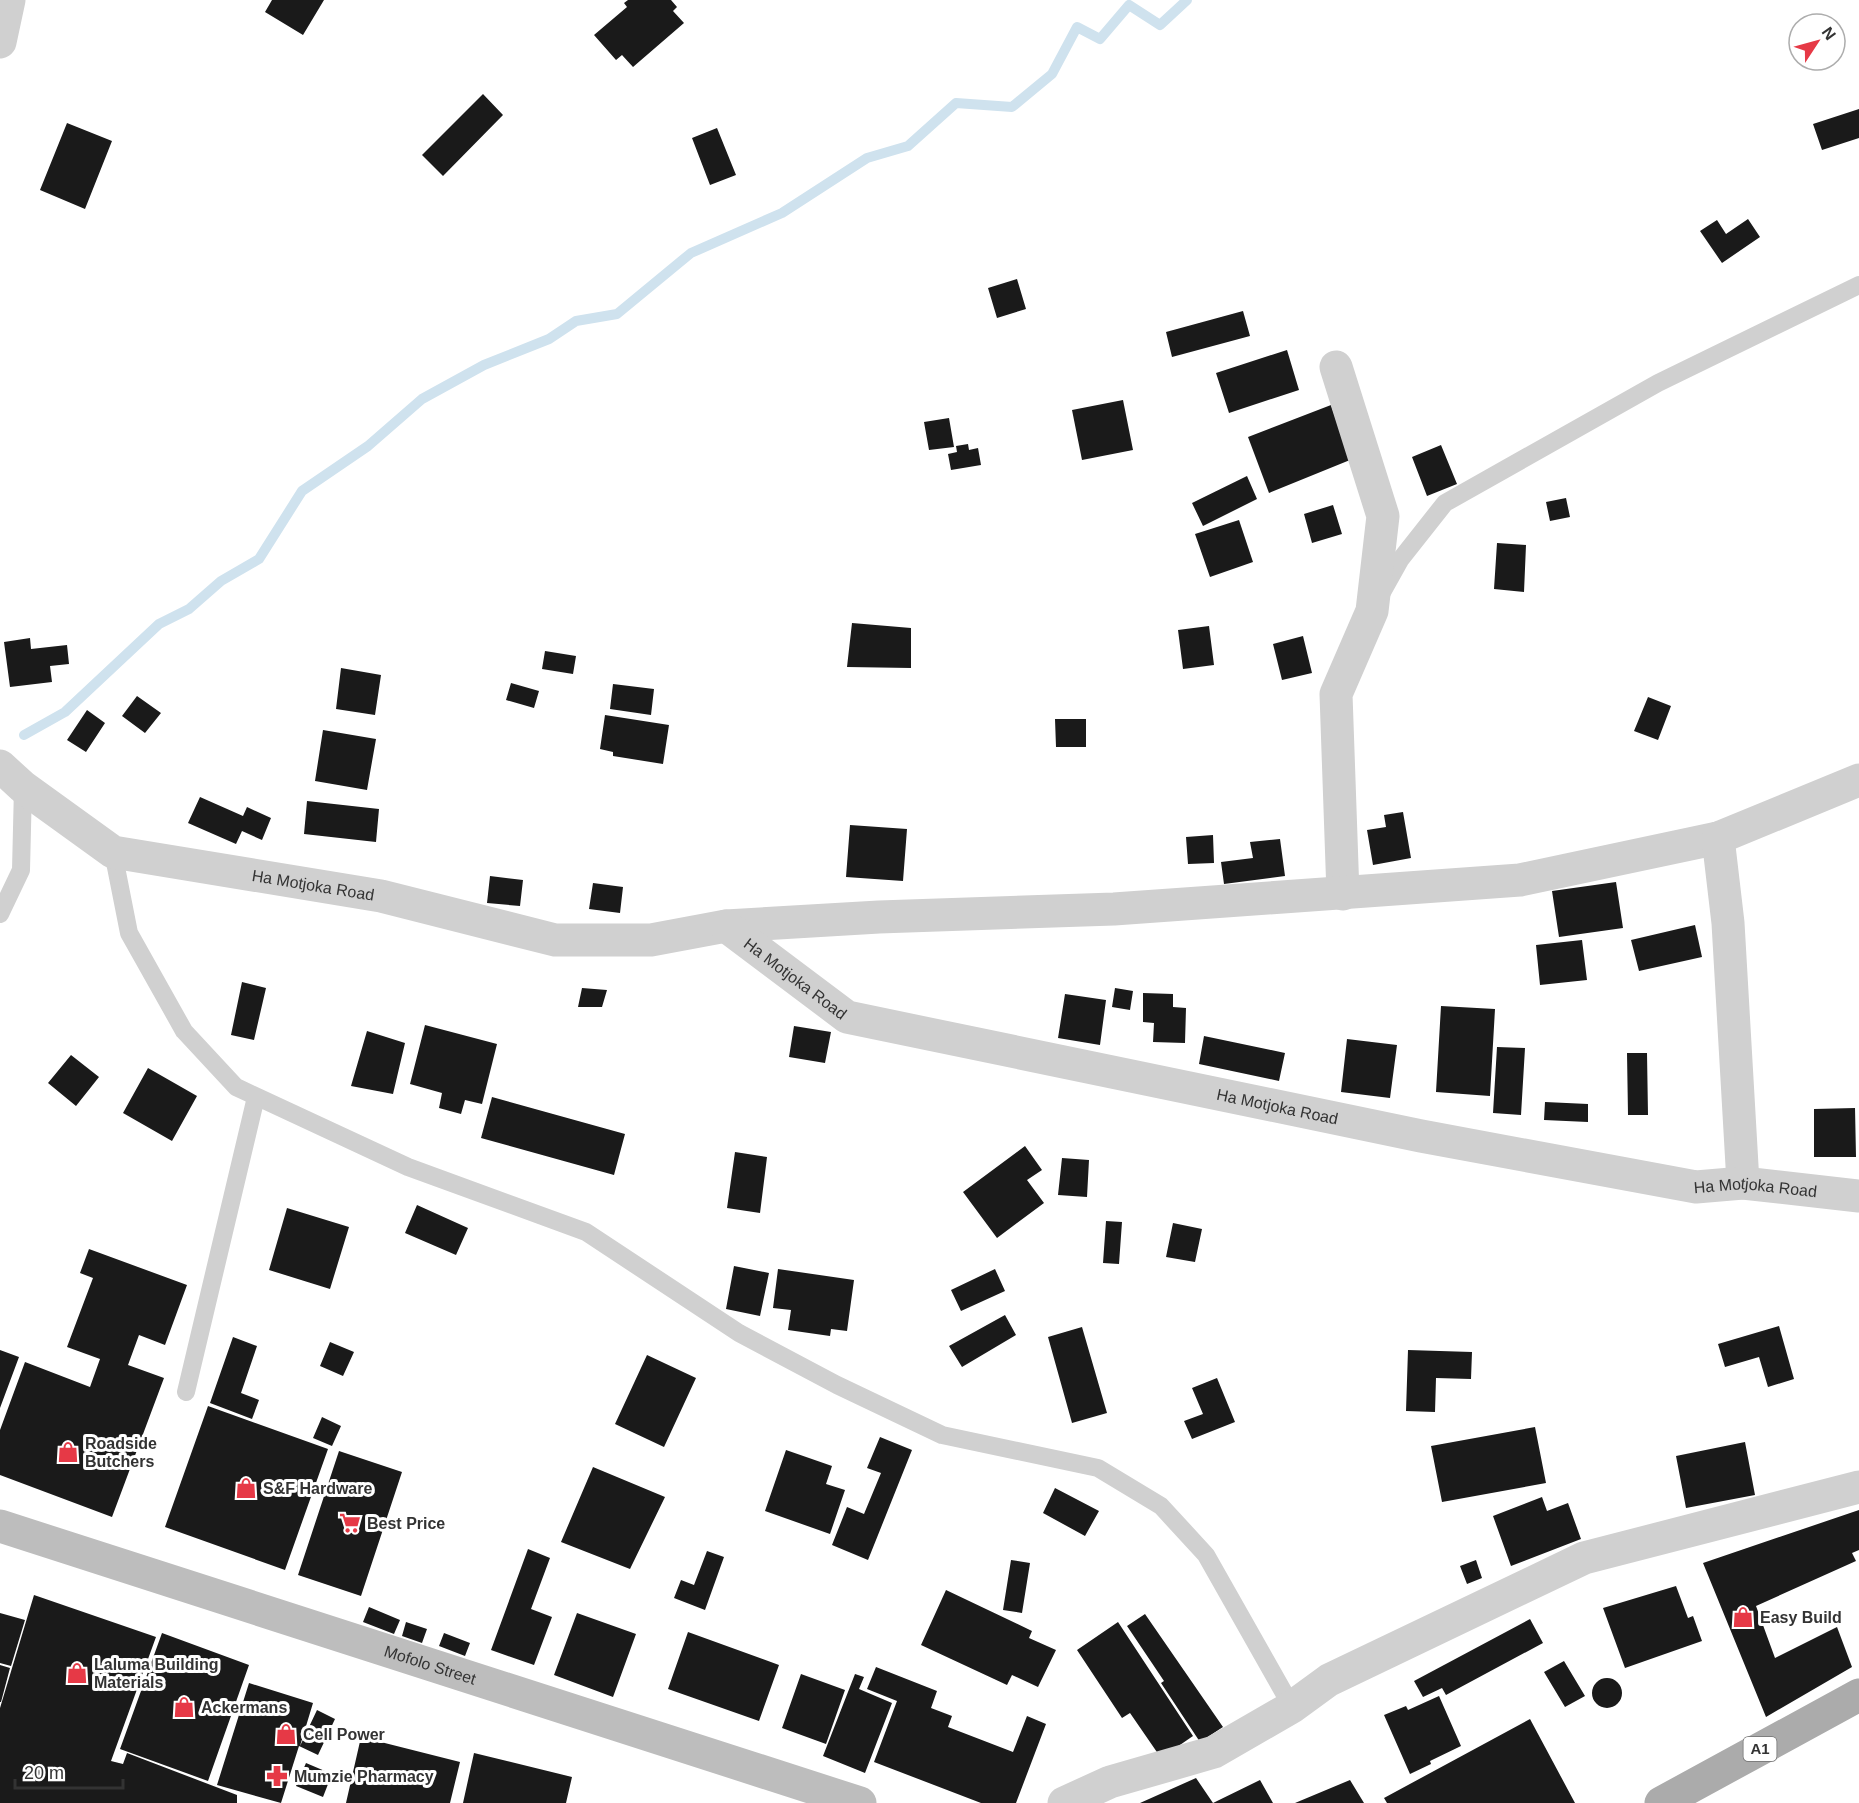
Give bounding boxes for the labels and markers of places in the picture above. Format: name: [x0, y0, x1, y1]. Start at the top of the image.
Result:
place label: Roadside Butchers: [85, 1435, 157, 1470]
shop icon: Roadside Butchers: [56, 1440, 80, 1464]
shop icon: S&F Hardware: [234, 1476, 258, 1500]
place label: S&F Hardware: [263, 1480, 372, 1497]
supermarket icon: Best Price: [338, 1511, 362, 1535]
place label: Best Price: [367, 1515, 445, 1532]
shop icon: Easy Build: [1731, 1605, 1755, 1629]
place label: Easy Build: [1760, 1609, 1842, 1626]
place label: Laluma Building Materials: [94, 1656, 218, 1691]
shop icon: Laluma Building Materials: [65, 1661, 89, 1685]
shop icon: Ackermans: [172, 1695, 196, 1719]
place label: Ackermans: [201, 1699, 287, 1716]
shop icon: Cell Power: [274, 1722, 298, 1746]
place label: Cell Power: [303, 1726, 385, 1743]
pharmacy icon: Mumzie Pharmacy: [265, 1764, 289, 1788]
place label: Mumzie Pharmacy: [294, 1768, 434, 1785]

